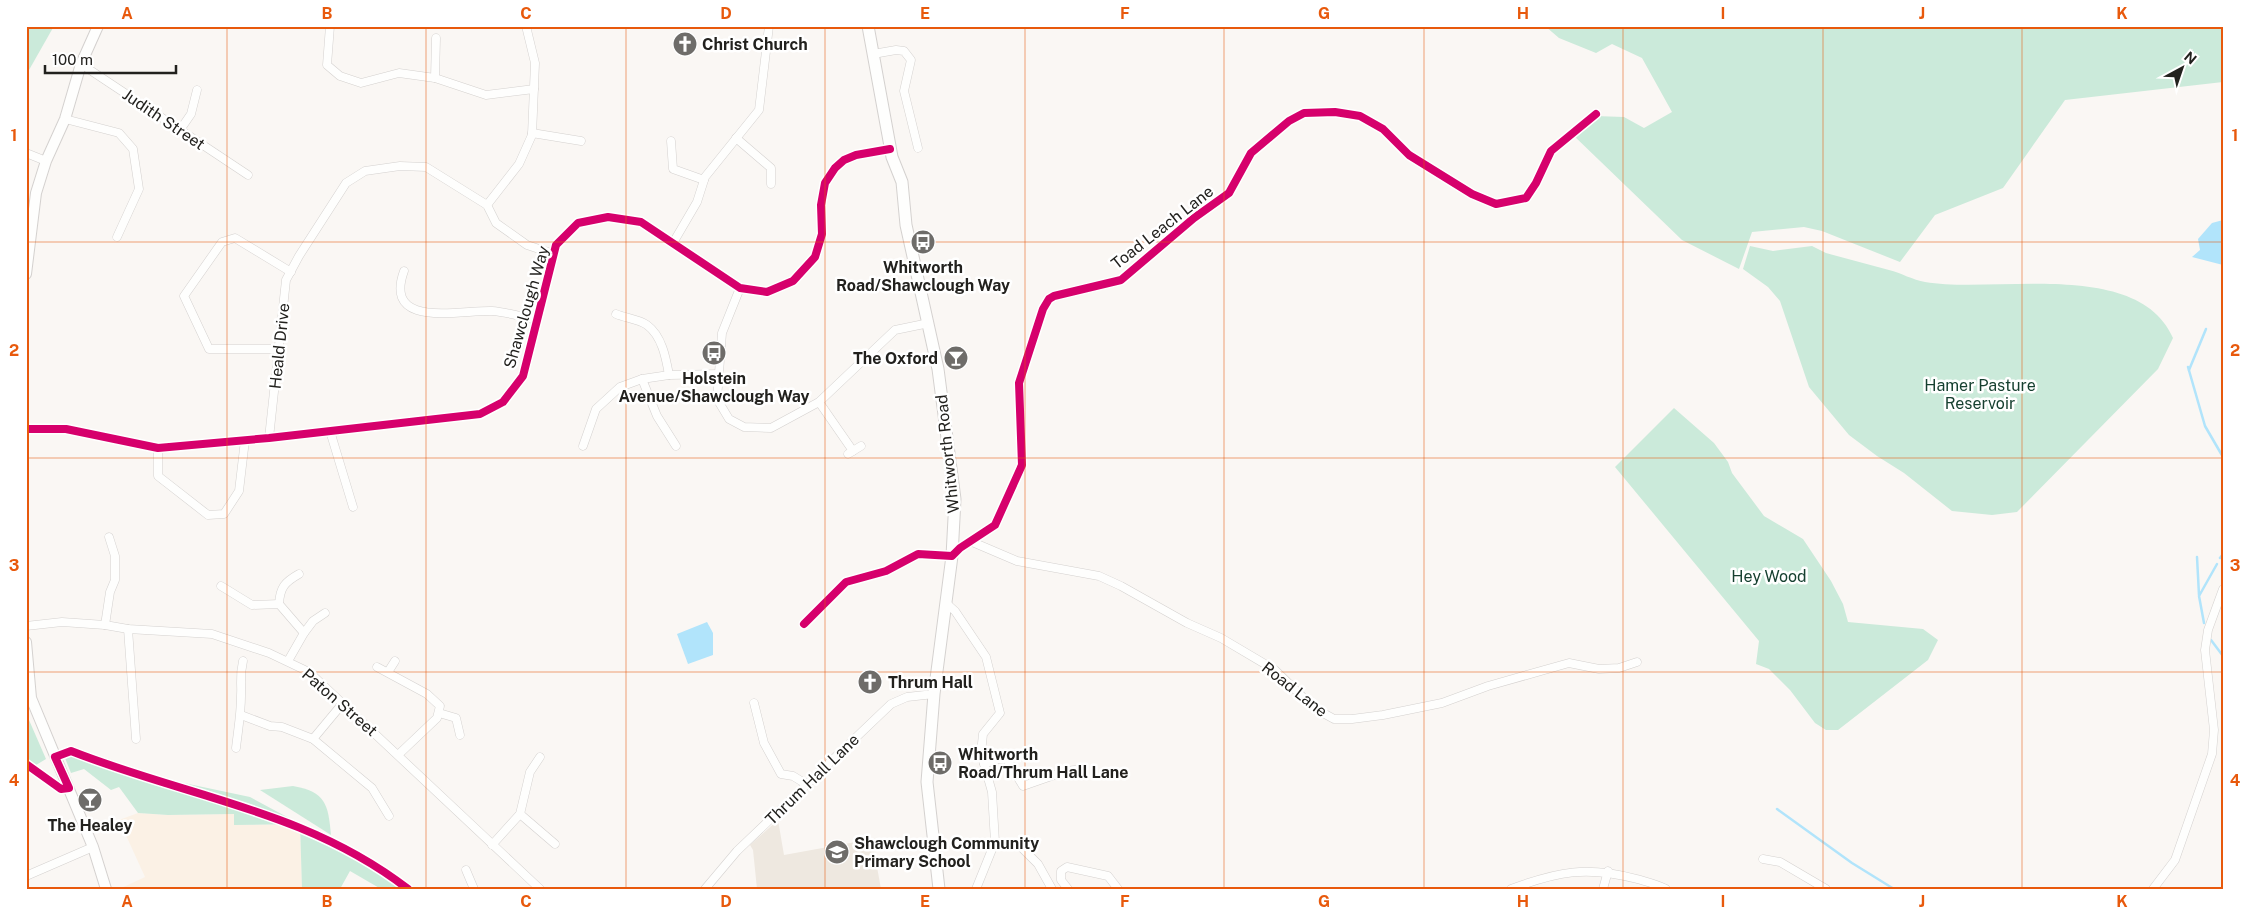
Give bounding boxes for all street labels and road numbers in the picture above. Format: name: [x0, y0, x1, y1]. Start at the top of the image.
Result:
street label: Judith Street: [119, 85, 208, 154]
street label: Toad Leach Lane: [1108, 182, 1217, 273]
street label: Shawclough Way: [500, 243, 553, 371]
street label: Heald Drive: [266, 302, 293, 390]
street label: Whitworth Road: [932, 394, 963, 514]
street label: Road Lane: [1258, 658, 1331, 721]
street label: Paton Street: [298, 665, 381, 740]
street label: Thrum Hall Lane: [762, 730, 863, 829]

